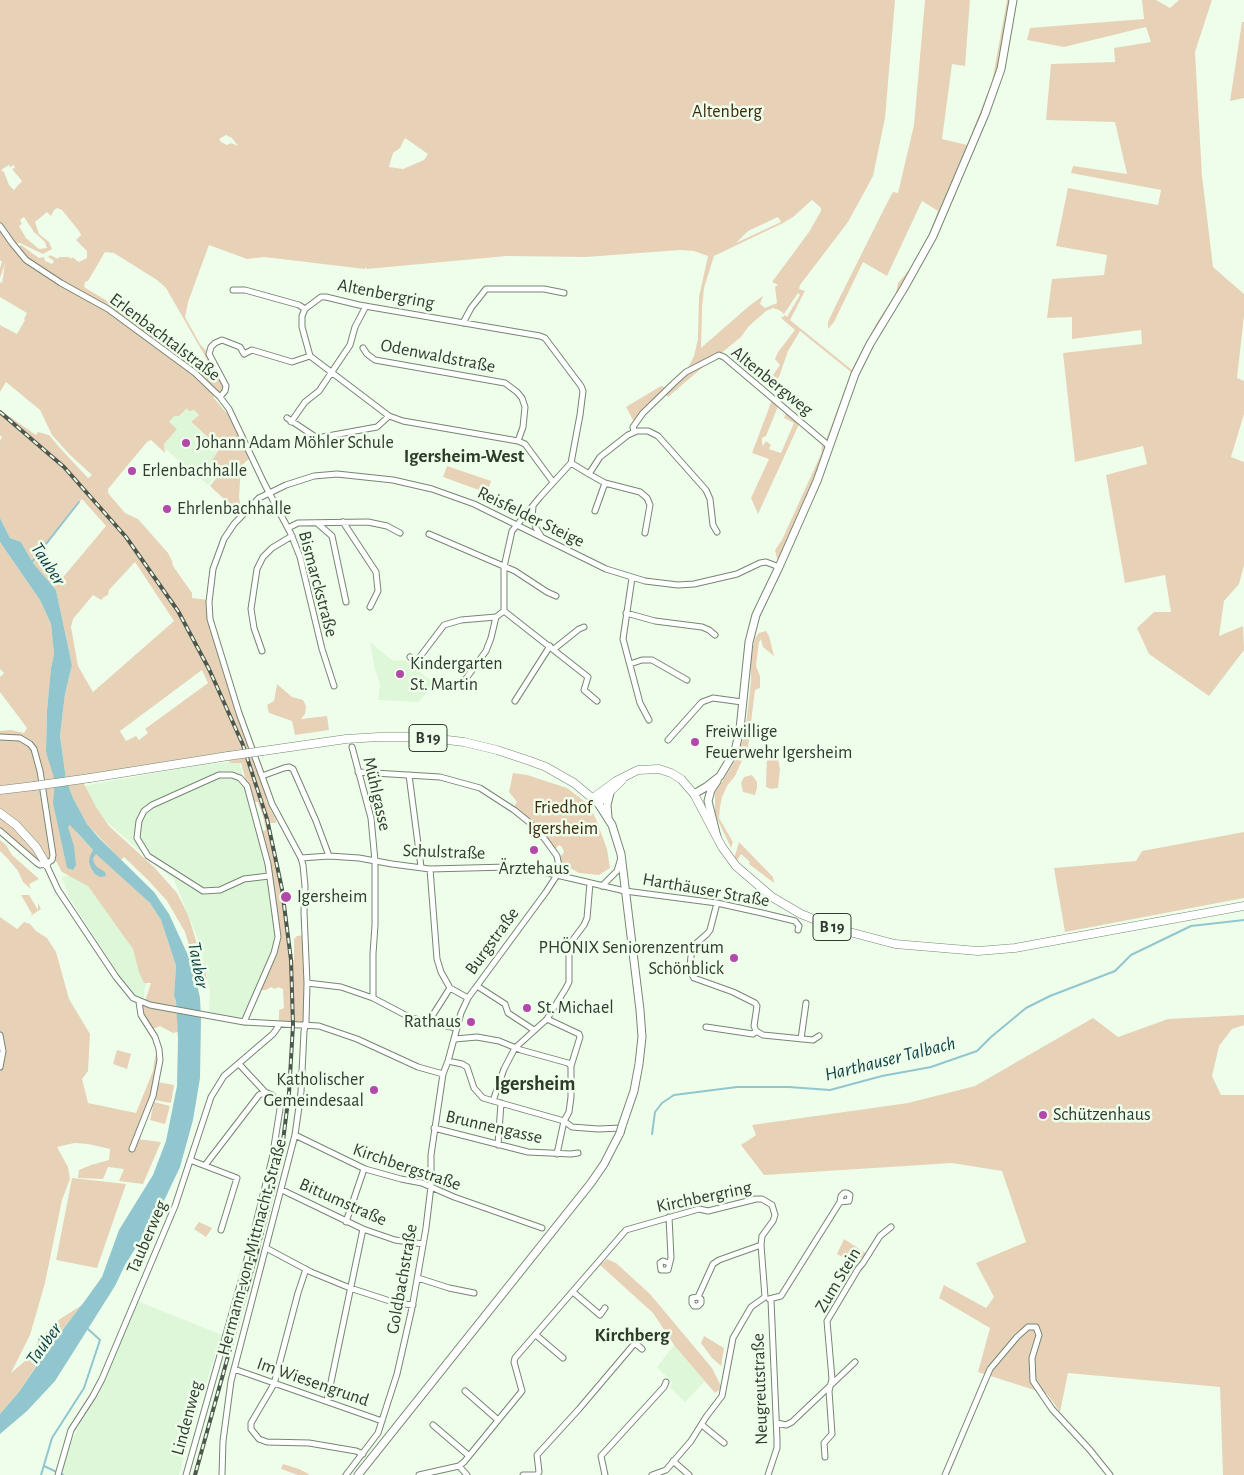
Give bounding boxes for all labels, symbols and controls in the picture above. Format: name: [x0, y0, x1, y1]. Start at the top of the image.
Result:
park label: Altenberg: [692, 101, 762, 123]
street label: Altenbergring: [336, 274, 436, 314]
street label: Erlenbachtalstraße: [105, 288, 225, 386]
street label: Odenwaldstraße: [379, 334, 497, 378]
street label: Altenbergweg: [727, 342, 817, 420]
place label: Johann Adam Möhler Schule: [196, 432, 394, 454]
marker: Johann Adam Möhler Schule: [180, 437, 192, 449]
district label: Igersheim-West: [404, 445, 524, 467]
place label: Erlenbachhalle: [142, 460, 247, 482]
marker: Erlenbachhalle: [126, 465, 138, 477]
street label: Reisfelder Steige: [474, 482, 588, 552]
place label: Ehrlenbachhalle: [177, 498, 291, 520]
marker: Ehrlenbachhalle: [161, 503, 173, 515]
street label: Bismarckstraße: [293, 529, 343, 639]
water label: Tauber: [25, 538, 71, 590]
place label: Kindergarten St. Martin: [410, 653, 502, 696]
marker: Kindergarten St. Martin: [394, 668, 406, 680]
place label: Freiwillige Feuerwehr Igersheim: [705, 721, 852, 764]
road number: B 19: [409, 724, 447, 751]
marker: Freiwillige Feuerwehr Igersheim: [689, 736, 701, 748]
street label: Mühlgasse: [358, 755, 396, 833]
park label: Friedhof Igersheim: [528, 797, 598, 840]
street label: Schulstraße: [402, 840, 486, 864]
marker: Ärztehaus: [528, 844, 540, 856]
place label: Ärztehaus: [499, 858, 569, 880]
street label: Harthäuser Straße: [641, 868, 771, 912]
place label: Igersheim: [297, 886, 367, 908]
marker: Igersheim: [279, 890, 293, 904]
street label: Burgstraße: [460, 903, 524, 979]
road number: B 19: [813, 914, 851, 940]
place label: PHÖNIX Seniorenzentrum Schönblick: [539, 937, 724, 980]
water label: Tauber: [182, 940, 214, 990]
marker: PHÖNIX Seniorenzentrum Schönblick: [728, 952, 740, 964]
place label: St. Michael: [537, 997, 614, 1019]
marker: St. Michael: [521, 1002, 533, 1014]
place label: Rathaus: [404, 1011, 461, 1033]
marker: Rathaus: [465, 1016, 477, 1028]
water label: Harthauser Talbach: [822, 1032, 958, 1086]
place label: Katholischer Gemeindesaal: [264, 1069, 364, 1112]
district label: Igersheim: [495, 1072, 575, 1096]
marker: Katholischer Gemeindesaal: [368, 1084, 380, 1096]
place label: Schützenhaus: [1053, 1104, 1151, 1126]
street label: Brunnengasse: [443, 1105, 545, 1149]
marker: Schützenhaus: [1037, 1109, 1049, 1121]
street label: Hermann-von-Mittnacht-Straße: [213, 1136, 291, 1358]
street label: Kirchbergstraße: [350, 1138, 464, 1196]
street label: Bittumstraße: [296, 1173, 390, 1231]
street label: Kirchbergring: [654, 1176, 754, 1218]
street label: Tauberweg: [122, 1197, 172, 1277]
street label: Goldbachstraße: [382, 1222, 422, 1336]
street label: Zum Stein: [810, 1244, 866, 1316]
water label: Tauber: [21, 1318, 67, 1370]
district label: Kirchberg: [595, 1324, 669, 1346]
street label: Neugreutstraße: [747, 1333, 773, 1445]
street label: Im Wiesengrund: [254, 1353, 372, 1411]
street label: Lindenweg: [167, 1378, 207, 1458]

